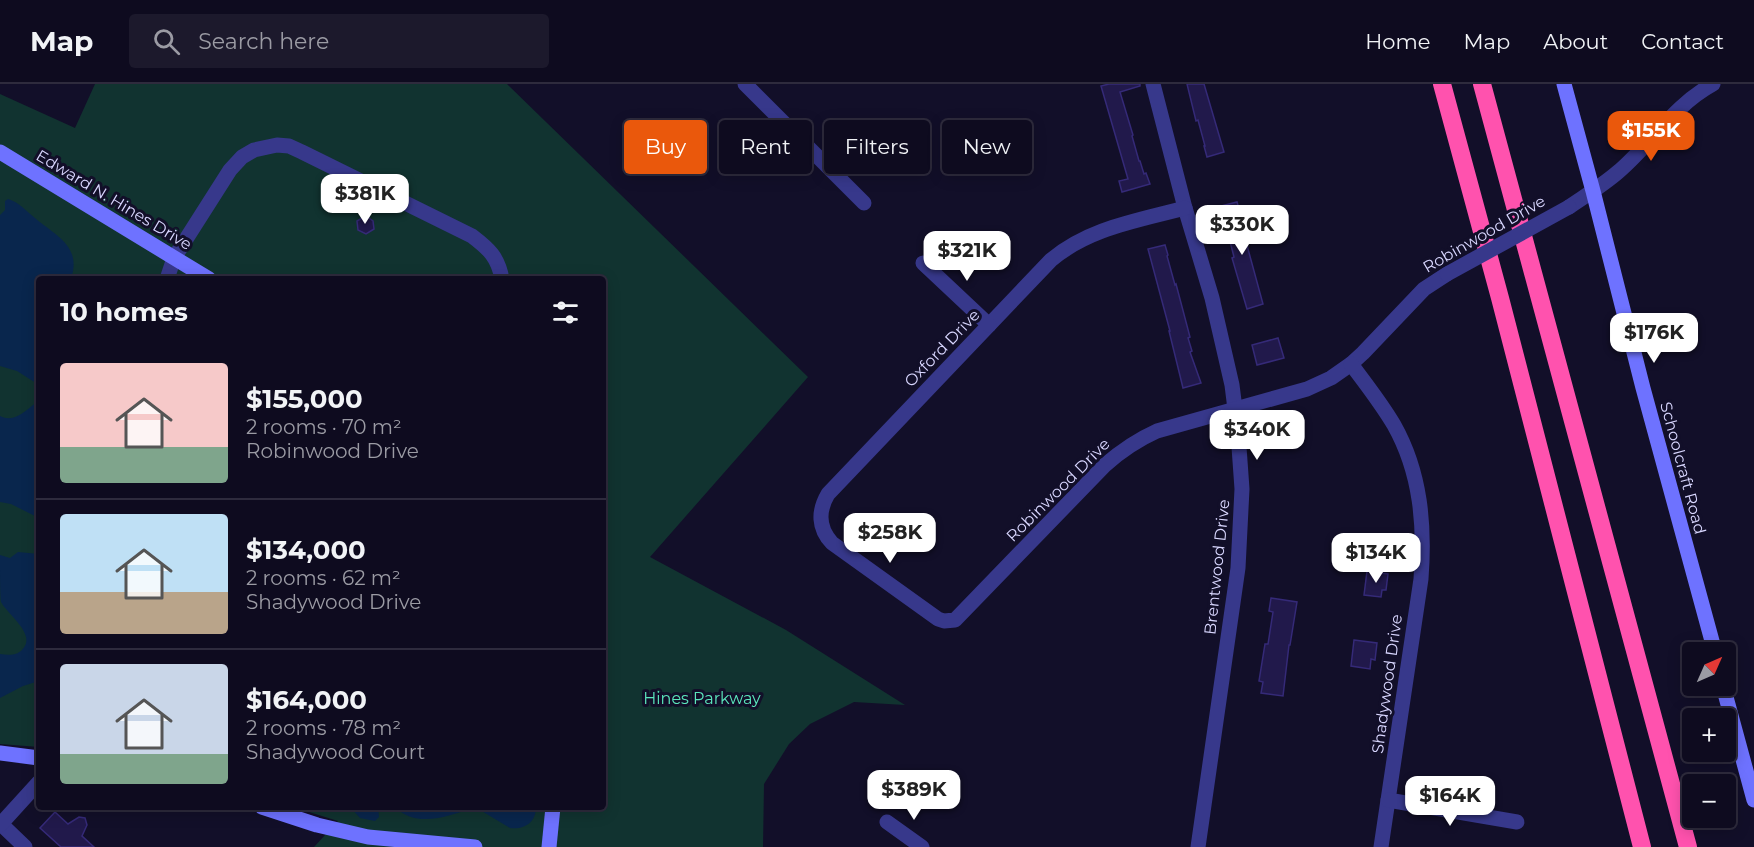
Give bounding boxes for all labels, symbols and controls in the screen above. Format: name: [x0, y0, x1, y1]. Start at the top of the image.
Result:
search box: [129, 14, 549, 68]
text: Map: [30, 24, 93, 58]
icon: search: [150, 25, 183, 58]
text: Search here: [198, 28, 329, 55]
text: Home: [1365, 29, 1430, 54]
text: Map: [1463, 29, 1510, 54]
text: About: [1543, 29, 1608, 54]
text: Contact: [1641, 29, 1724, 54]
pin: $155K: [1609, 111, 1693, 162]
text: $155K: [1622, 118, 1680, 142]
chip: Buy: [624, 120, 707, 174]
chip: Rent: [719, 120, 812, 174]
chip: Filters: [824, 120, 930, 174]
chip: New: [942, 120, 1032, 174]
street label: Edward N. Hines Drive: [33, 146, 195, 254]
pin: $381K: [323, 174, 407, 225]
text: $381K: [335, 181, 395, 205]
street label: Robinwood Drive: [1419, 191, 1549, 277]
pin: $330K: [1200, 205, 1284, 256]
text: $330K: [1210, 212, 1274, 236]
pin: $321K: [925, 231, 1009, 282]
text: $321K: [938, 238, 996, 262]
text: 10 homes: [60, 296, 188, 328]
icon: filters: [549, 296, 582, 329]
street label: Oxford Drive: [900, 305, 984, 391]
pin: $176K: [1612, 313, 1696, 364]
text: $176K: [1624, 320, 1684, 344]
text: $155,000: [246, 383, 363, 415]
icon: home: [108, 387, 180, 459]
street label: Schoolcraft Road: [1656, 400, 1710, 536]
pin: $340K: [1215, 410, 1299, 461]
text: 2 rooms · 70 m²: [246, 415, 402, 439]
text: $340K: [1224, 417, 1290, 441]
street label: Robinwood Drive: [1002, 434, 1114, 546]
text: Robinwood Drive: [246, 439, 419, 463]
street label: Brentwood Drive: [1200, 498, 1234, 636]
pin: $258K: [848, 513, 932, 564]
text: $258K: [858, 520, 922, 544]
pin: $134K: [1334, 533, 1418, 584]
text: $134,000: [246, 534, 366, 566]
icon: home: [108, 538, 180, 610]
text: $134K: [1346, 540, 1406, 564]
text: 2 rooms · 62 m²: [246, 566, 401, 590]
text: Shadywood Drive: [246, 590, 421, 614]
street label: Shadywood Drive: [1368, 613, 1406, 755]
north arrow: [1682, 642, 1736, 696]
map controls: [1682, 642, 1736, 828]
text: $164,000: [246, 684, 367, 716]
icon: home: [108, 688, 180, 760]
park label: Hines Parkway: [643, 689, 761, 708]
button: +: [1682, 708, 1736, 762]
text: 2 rooms · 78 m²: [246, 716, 401, 740]
text: Shadywood Court: [246, 740, 425, 764]
pin: $389K: [872, 770, 956, 821]
button: −: [1682, 774, 1736, 828]
pin: $164K: [1408, 776, 1492, 827]
text: $389K: [881, 777, 947, 801]
text: $164K: [1419, 783, 1481, 807]

